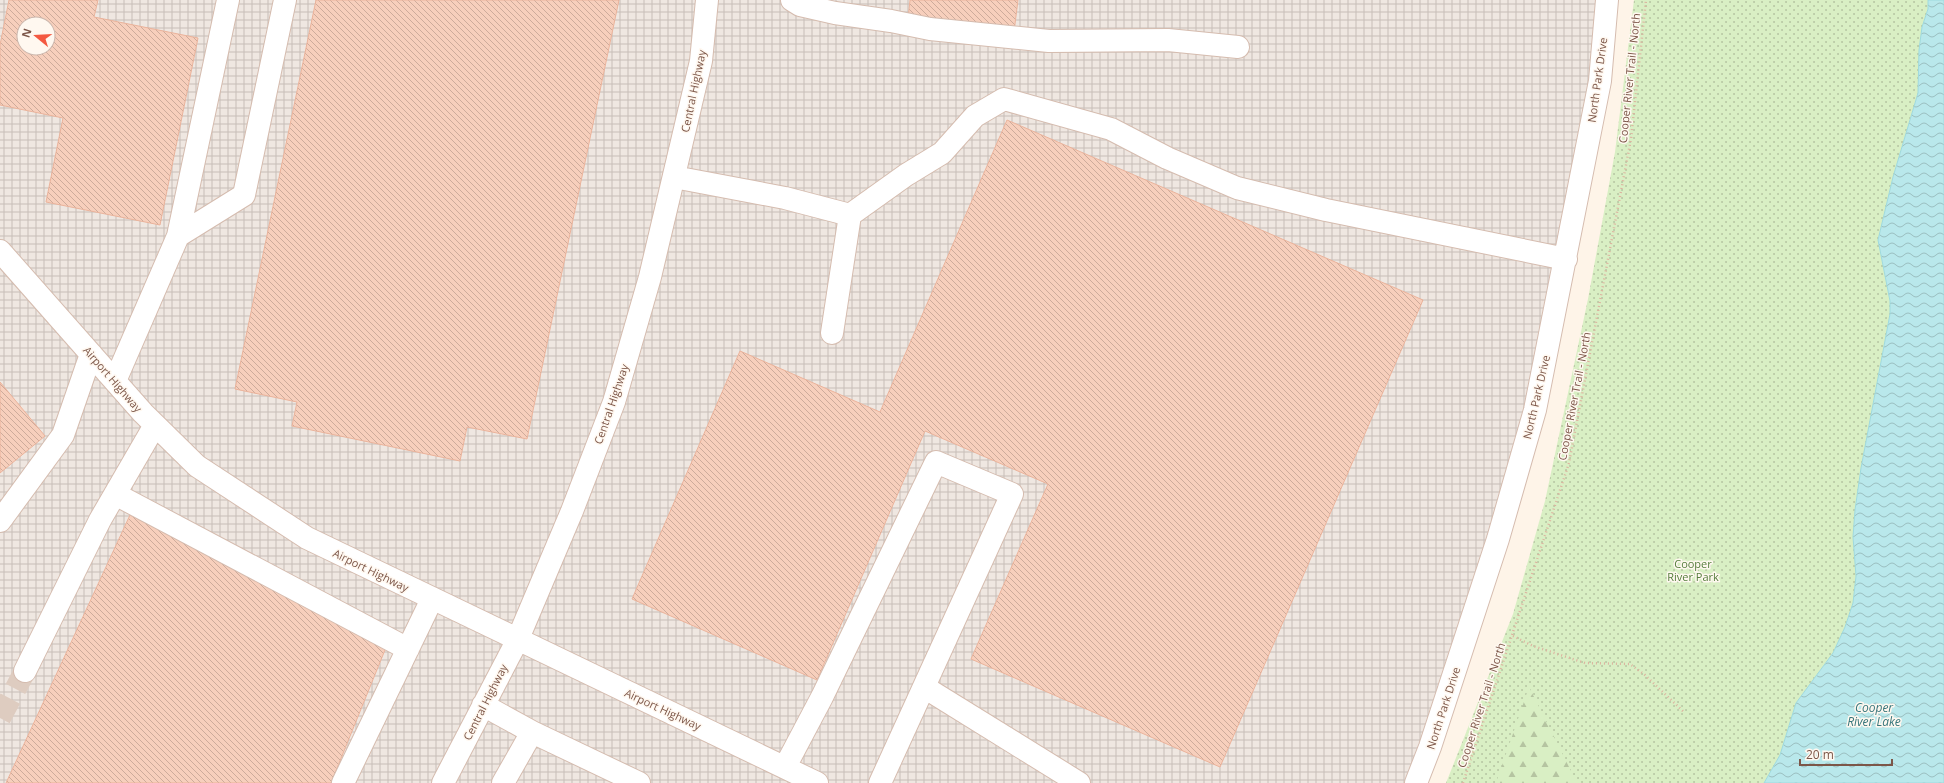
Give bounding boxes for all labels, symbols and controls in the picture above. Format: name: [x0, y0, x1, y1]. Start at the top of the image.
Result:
street label: Cooper River Trail - North: [1615, 12, 1643, 144]
north arrow: [16, 16, 56, 56]
text: N: [17, 26, 35, 39]
street label: North Park Drive: [1584, 37, 1610, 123]
street label: Central Highway: [677, 48, 709, 134]
street label: Cooper River Trail - North: [1554, 330, 1594, 462]
street label: Airport Highway: [80, 343, 146, 415]
street label: North Park Drive: [1519, 354, 1553, 440]
street label: Central Highway: [590, 362, 632, 446]
street label: Airport Highway: [331, 545, 412, 595]
park label: Cooper River Park: [1667, 556, 1719, 584]
street label: Cooper River Trail - North: [1454, 641, 1508, 769]
street label: Central Highway: [459, 661, 511, 743]
street label: North Park Drive: [1423, 665, 1463, 751]
street label: Airport Highway: [622, 685, 704, 733]
water label: Cooper River Lake: [1847, 699, 1901, 730]
scale bar: [1800, 741, 1892, 767]
text: 20 m: [1806, 746, 1834, 763]

